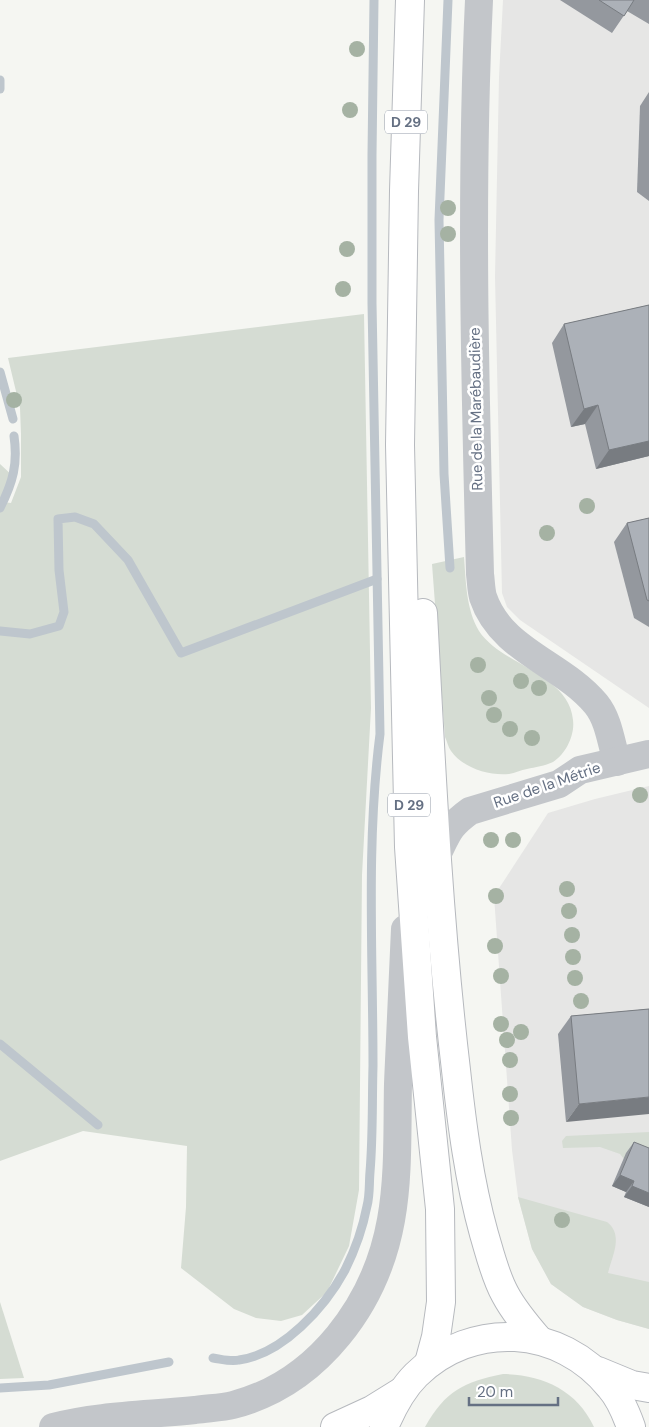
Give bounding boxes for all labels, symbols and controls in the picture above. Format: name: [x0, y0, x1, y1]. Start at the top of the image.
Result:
road number: D 29: [385, 110, 427, 134]
street label: Rue de la Marébaudière: [465, 327, 487, 491]
street label: Rue de la Métrie: [491, 757, 603, 813]
road number: D 29: [388, 794, 430, 816]
scale bar: [469, 1374, 558, 1406]
text: 20 m: [477, 1382, 513, 1402]

